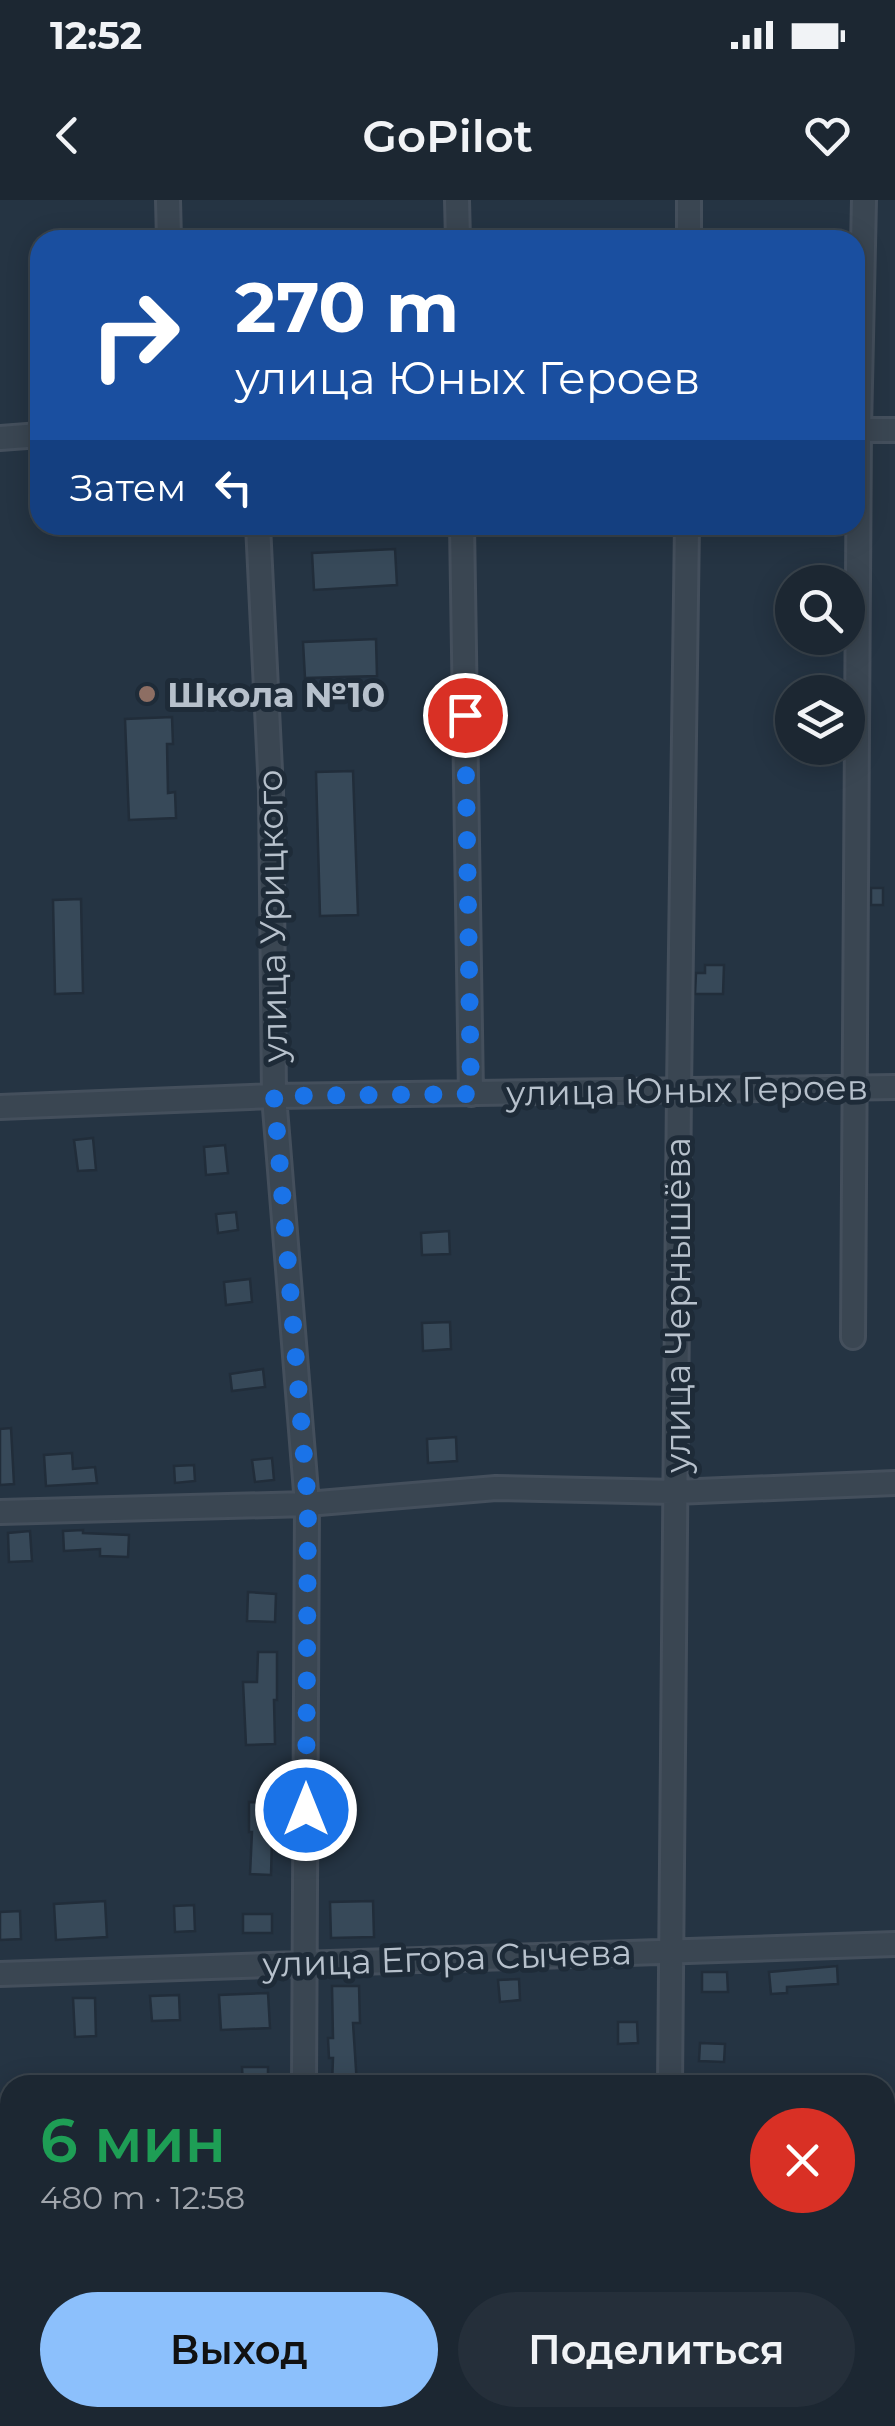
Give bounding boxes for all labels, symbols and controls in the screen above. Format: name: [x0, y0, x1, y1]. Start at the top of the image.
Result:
text: 12:52: [50, 12, 142, 59]
icon: back: [40, 108, 95, 163]
text: GoPilot: [362, 108, 533, 163]
icon: heart: [800, 108, 855, 163]
text: 270 m: [235, 264, 459, 350]
icon: right: [70, 270, 200, 400]
text: улица Юных Героев: [235, 350, 700, 405]
icon: left: [206, 460, 261, 515]
text: Затем: [70, 464, 186, 511]
map controls: [775, 565, 865, 765]
button: search: [775, 565, 865, 655]
place label: Школа №10: [167, 673, 385, 716]
pin: [423, 673, 508, 758]
button: layers: [775, 675, 865, 765]
marker: Школа №10: [136, 683, 158, 705]
icon: arrive: [438, 688, 493, 743]
street label: улица Урицкого: [248, 769, 296, 1064]
street label: улица Юных Героев: [505, 1065, 868, 1115]
street label: улица Чернышёва: [656, 1137, 699, 1474]
position arrow: [254, 1758, 358, 1862]
street label: улица Егора Сычева: [260, 1930, 633, 1986]
text: 6 мин: [40, 2104, 226, 2177]
button: close: [750, 2108, 855, 2213]
text: 480 m · 12:58: [40, 2178, 245, 2217]
button: Выход: [40, 2292, 438, 2407]
button: Поделиться: [458, 2292, 855, 2407]

